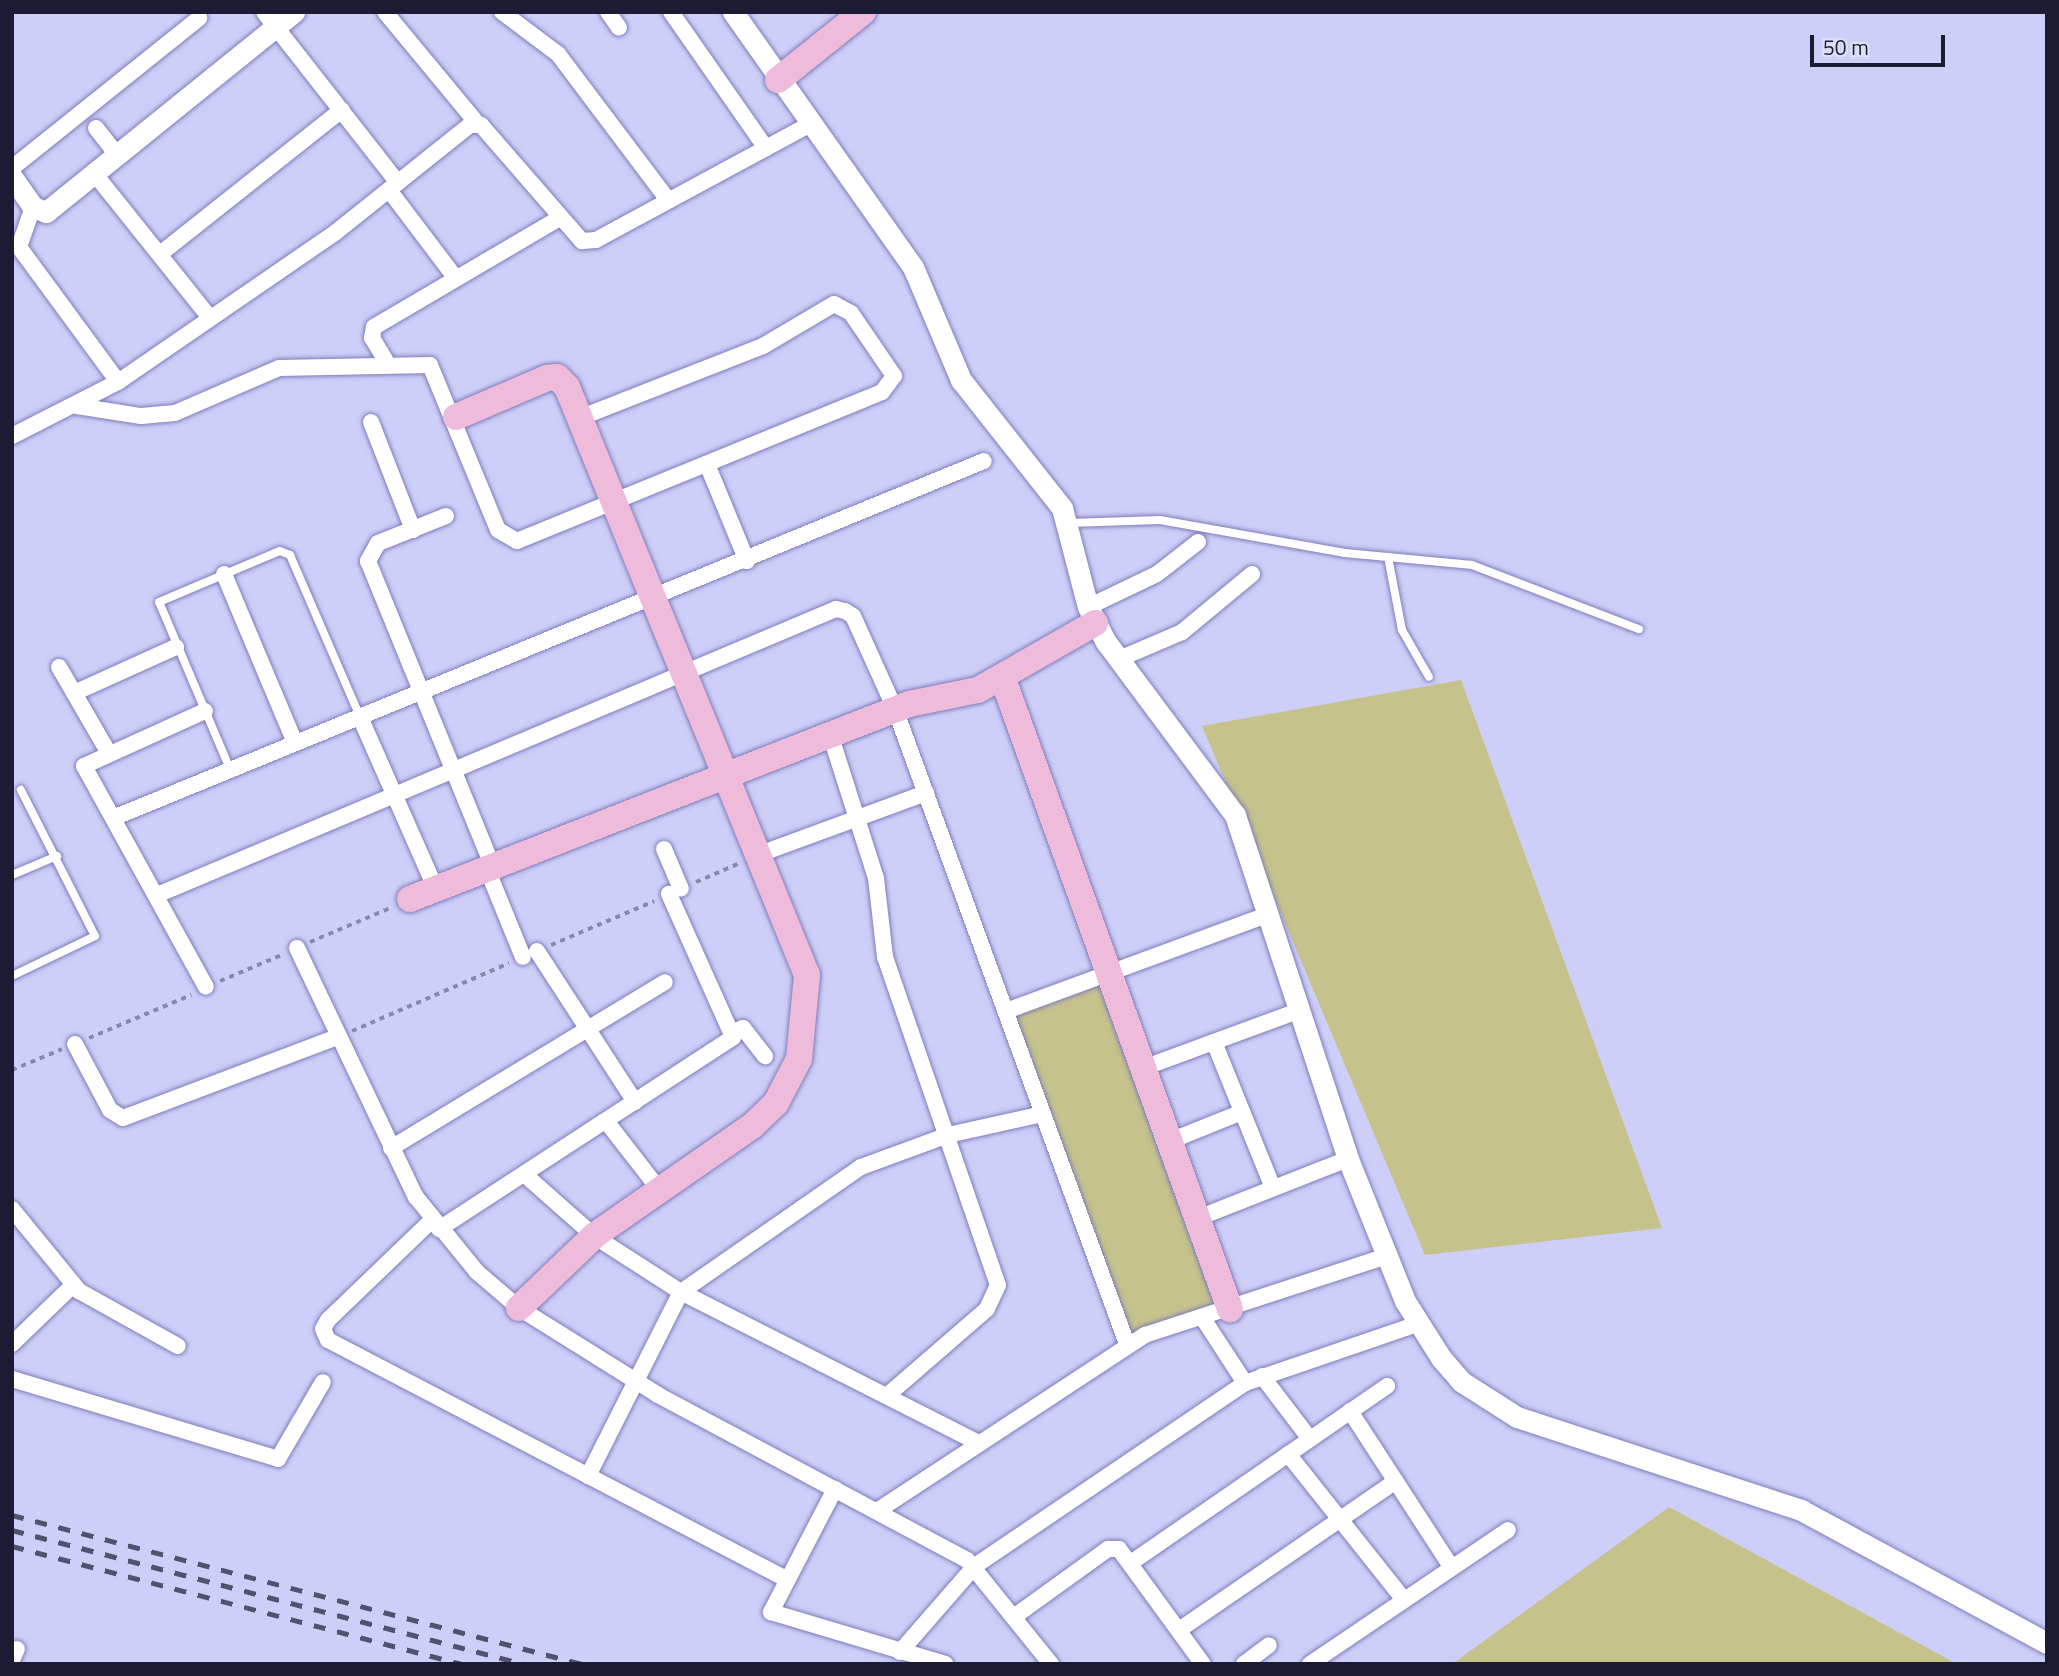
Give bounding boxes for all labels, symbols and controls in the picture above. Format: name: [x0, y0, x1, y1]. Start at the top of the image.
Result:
scale bar: [1814, 21, 1949, 65]
text: 50 m: [1823, 31, 1869, 63]

